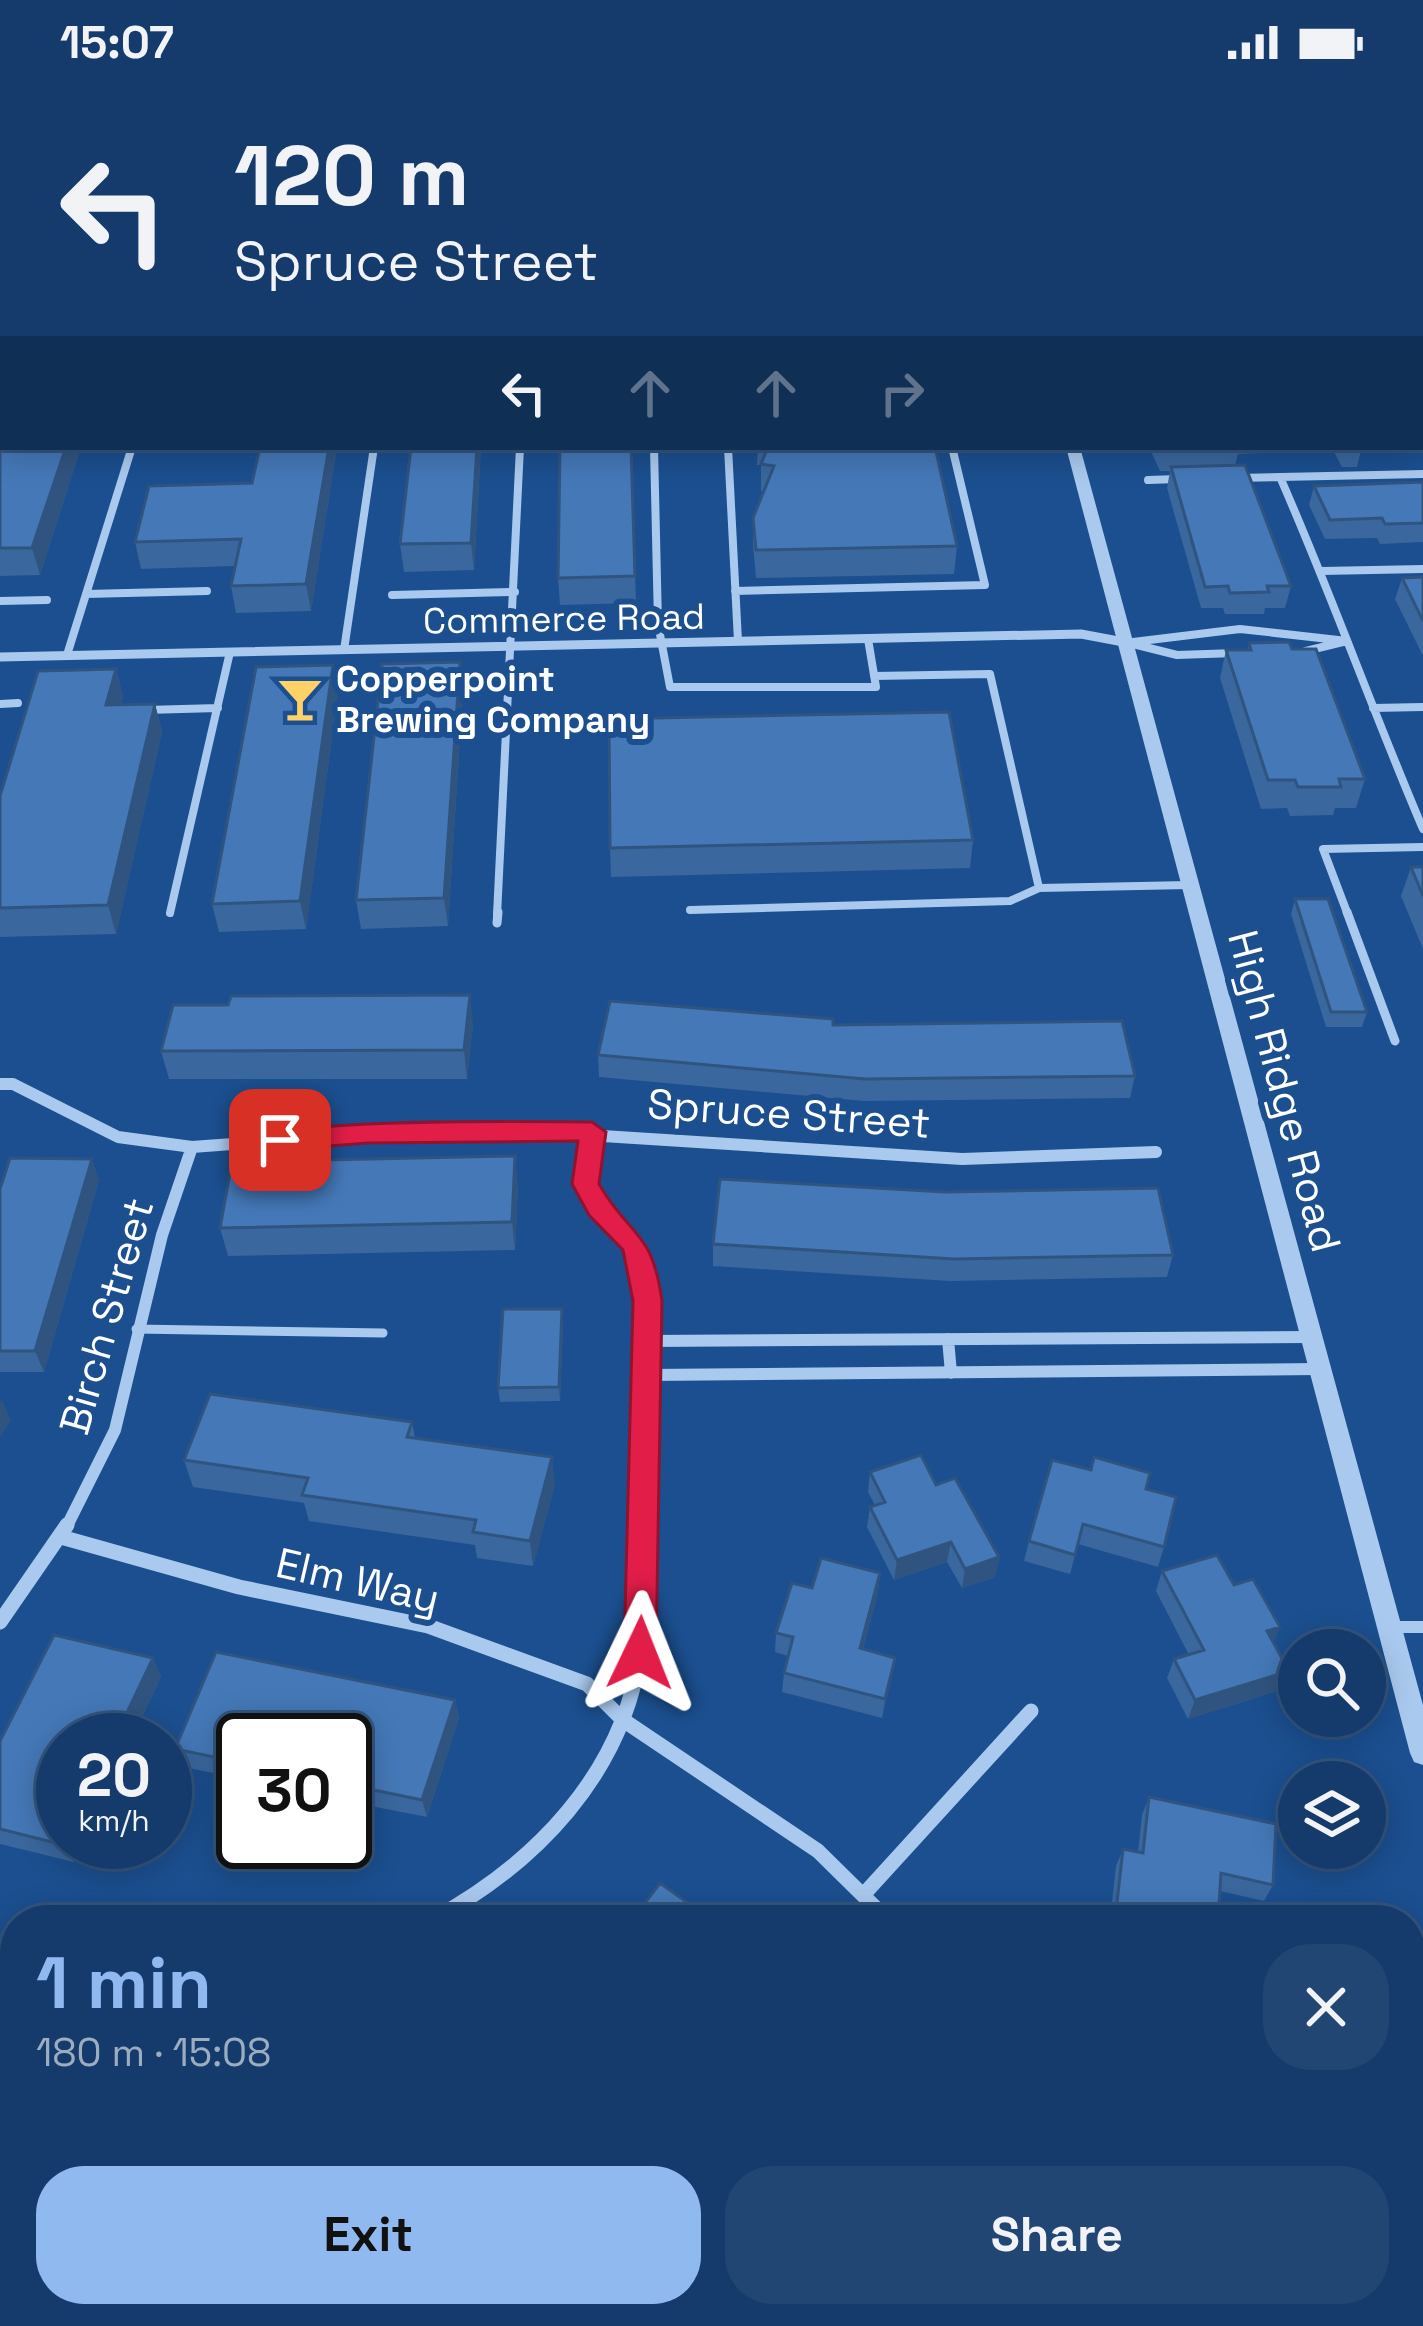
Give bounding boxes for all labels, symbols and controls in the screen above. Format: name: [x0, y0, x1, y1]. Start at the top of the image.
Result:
text: 15:07: [60, 14, 174, 71]
text: 120 m: [234, 122, 469, 230]
icon: left: [36, 132, 192, 288]
text: Spruce Street: [234, 227, 598, 296]
icon: left: [491, 360, 557, 426]
icon: ahead: [617, 360, 683, 426]
icon: ahead: [743, 360, 809, 426]
icon: right: [869, 360, 935, 426]
street label: Commerce Road: [423, 594, 705, 644]
place label: Copperpoint Brewing Company: [336, 656, 650, 743]
bar icon: Copperpoint Brewing Company: [275, 674, 325, 724]
street label: High Ridge Road: [1216, 924, 1353, 1258]
street label: Spruce Street: [646, 1077, 932, 1150]
pin: [229, 1089, 331, 1191]
icon: arrive: [247, 1107, 313, 1173]
street label: Birch Street: [47, 1192, 165, 1440]
street label: Elm Way: [271, 1536, 445, 1625]
position arrow: [577, 1590, 703, 1716]
map controls: [1278, 1629, 1386, 1869]
button: search: [1278, 1629, 1386, 1737]
speed limit sign: 30: [216, 1713, 372, 1869]
text: 20: [77, 1737, 151, 1814]
button: layers: [1278, 1761, 1386, 1869]
text: km/h: [78, 1801, 150, 1840]
text: 1 min: [36, 1937, 212, 2029]
button: close: [1263, 1944, 1389, 2070]
text: 180 m · 15:08: [36, 2028, 271, 2077]
button: Exit: [36, 2166, 701, 2304]
button: Share: [725, 2166, 1389, 2304]

